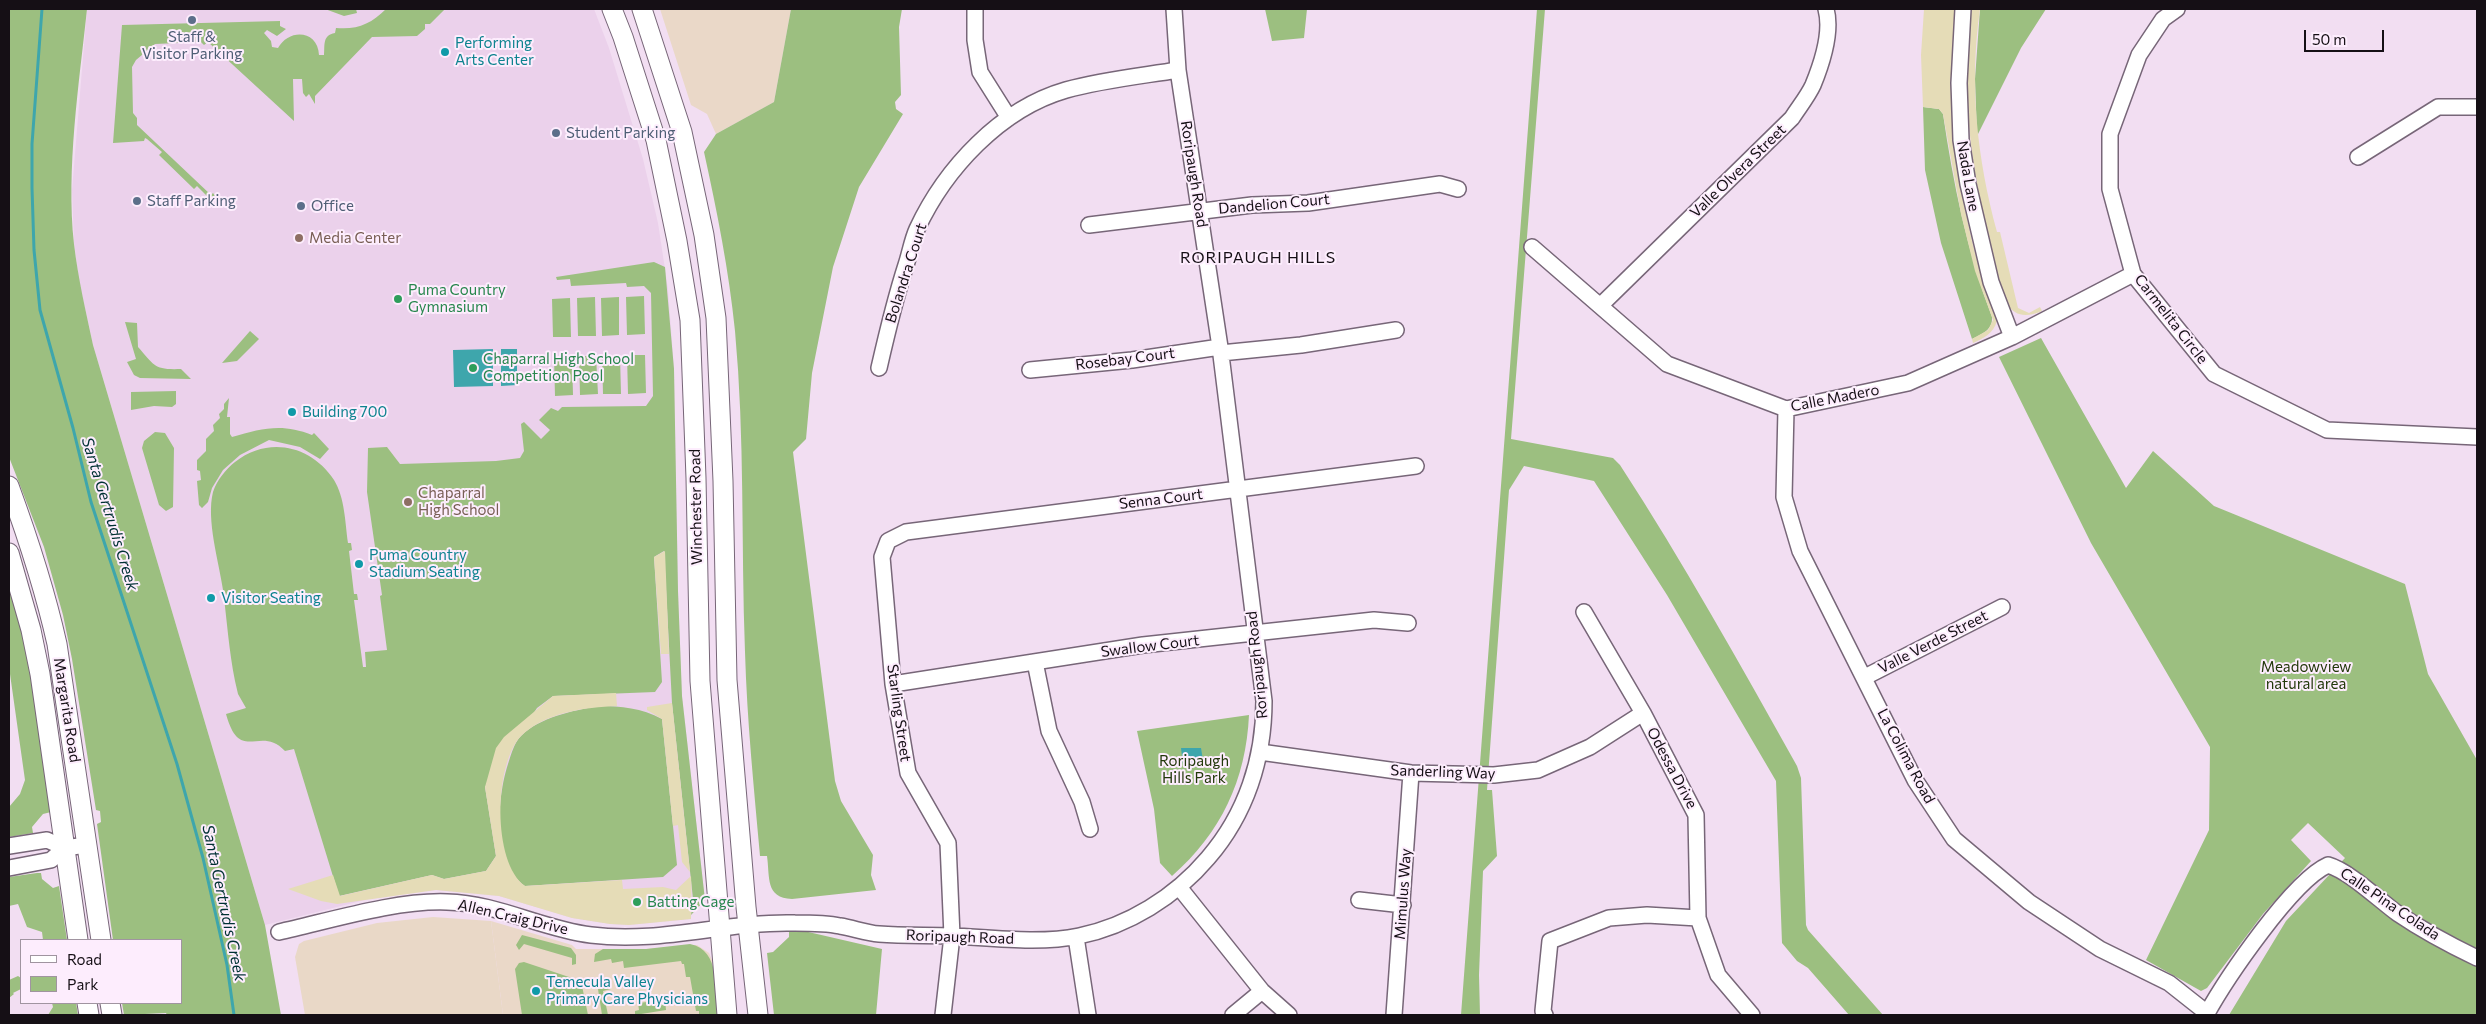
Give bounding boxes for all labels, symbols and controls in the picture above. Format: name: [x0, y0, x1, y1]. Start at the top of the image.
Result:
marker: Staff & Visitor Parking: [186, 14, 198, 26]
scale bar: [2306, 20, 2386, 52]
place label: Staff & Visitor Parking: [142, 28, 242, 63]
text: 50 m: [2312, 30, 2346, 48]
place label: Performing Arts Center: [455, 34, 534, 69]
marker: Performing Arts Center: [439, 46, 451, 58]
street label: Roripaugh Road: [1177, 119, 1211, 229]
street label: Valle Olvera Street: [1686, 121, 1790, 221]
place label: Student Parking: [566, 124, 675, 142]
marker: Student Parking: [550, 127, 562, 139]
street label: Nada Lane: [1953, 139, 1983, 213]
street label: Dandelion Court: [1217, 190, 1331, 218]
place label: Staff Parking: [147, 192, 236, 210]
marker: Staff Parking: [131, 195, 143, 207]
place label: Office: [311, 197, 354, 215]
marker: Office: [295, 200, 307, 212]
street label: Bolandra Court: [881, 221, 931, 325]
place label: Media Center: [309, 229, 401, 247]
marker: Media Center: [293, 232, 305, 244]
district label: RORIPAUGH HILLS: [1178, 248, 1338, 268]
street label: Carmelita Circle: [2130, 271, 2212, 367]
place label: Puma Country Gymnasium: [408, 281, 506, 316]
marker: Puma Country Gymnasium: [392, 293, 404, 305]
street label: Rosebay Court: [1074, 344, 1176, 374]
place label: Chaparral High School Competition Pool: [483, 350, 634, 385]
marker: Chaparral High School Competition Pool: [467, 362, 479, 374]
street label: Calle Madero: [1789, 381, 1881, 415]
place label: Building 700: [302, 403, 387, 421]
marker: Building 700: [286, 406, 298, 418]
water label: Santa Gertrudis Creek: [77, 435, 143, 593]
street label: Winchester Road: [686, 449, 706, 565]
place label: Chaparral High School: [418, 484, 499, 519]
street label: Senna Court: [1118, 485, 1204, 513]
marker: Chaparral High School: [402, 496, 414, 508]
place label: Puma Country Stadium Seating: [369, 546, 480, 581]
marker: Puma Country Stadium Seating: [353, 558, 365, 570]
place label: Visitor Seating: [221, 589, 321, 607]
marker: Visitor Seating: [205, 592, 217, 604]
street label: Valle Verde Street: [1875, 607, 1991, 677]
street label: Roripaugh Road: [1242, 610, 1272, 720]
street label: Swallow Court: [1100, 631, 1200, 661]
street label: Margarita Road: [50, 656, 84, 764]
park label: Meadowview natural area: [2261, 658, 2351, 693]
street label: Starling Street: [883, 663, 915, 763]
street label: La Colima Road: [1873, 705, 1939, 807]
street label: Odessa Drive: [1643, 724, 1701, 812]
park label: Roripaugh Hills Park: [1159, 752, 1229, 787]
street label: Sanderling Way: [1390, 761, 1496, 783]
water label: Santa Gertrudis Creek: [198, 823, 250, 983]
street label: Mimulus Way: [1391, 848, 1415, 940]
street label: Calle Pina Colada: [2337, 864, 2443, 944]
place label: Batting Cage: [647, 893, 734, 911]
street label: Allen Craig Drive: [456, 896, 570, 938]
marker: Batting Cage: [631, 896, 643, 908]
street label: Roripaugh Road: [906, 926, 1014, 948]
legend: [20, 939, 182, 1004]
text: Road: [67, 950, 102, 968]
place label: Temecula Valley Primary Care Physicians: [546, 973, 708, 1008]
text: Park: [67, 975, 98, 993]
marker: Temecula Valley Primary Care Physicians: [530, 985, 542, 997]

